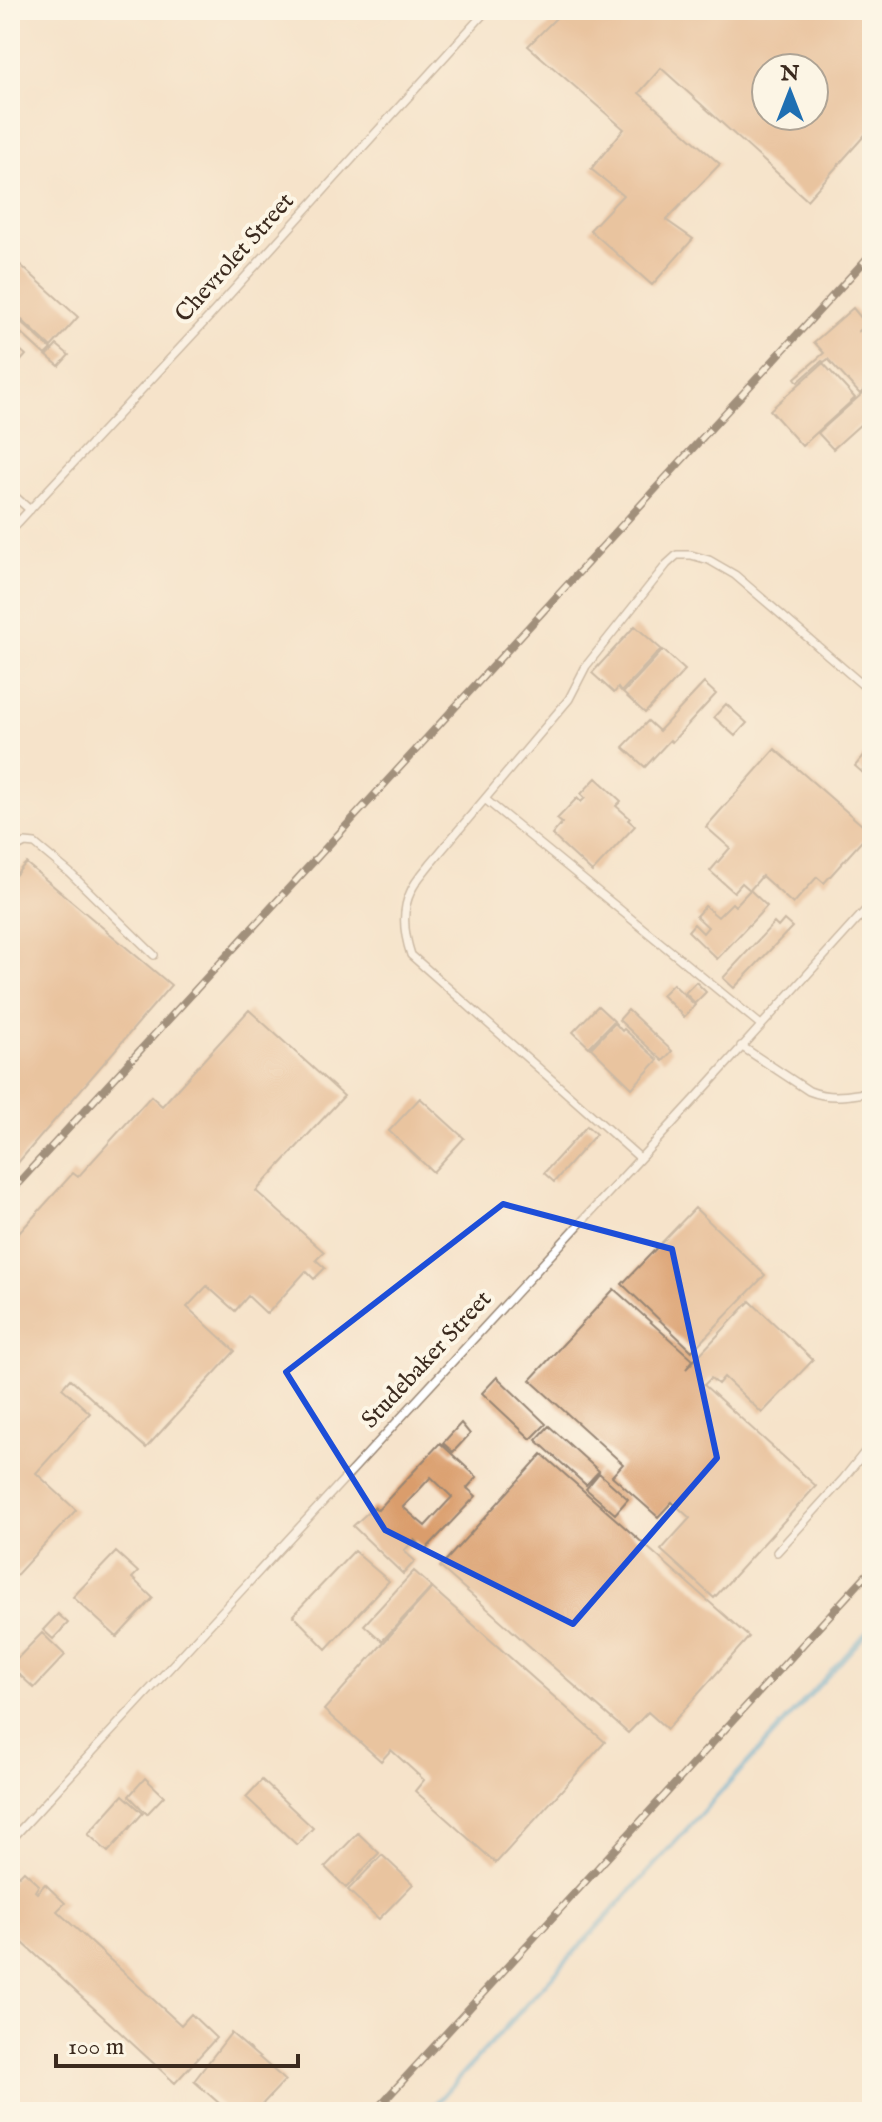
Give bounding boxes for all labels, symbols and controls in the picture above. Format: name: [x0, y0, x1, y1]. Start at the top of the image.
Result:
north arrow: [750, 52, 830, 132]
text: N: [779, 60, 800, 88]
street label: Chevrolet Street: [169, 187, 301, 329]
street label: Studebaker Street: [355, 1285, 499, 1435]
scale bar: [56, 2018, 298, 2068]
text: 100 m: [68, 2032, 124, 2063]

